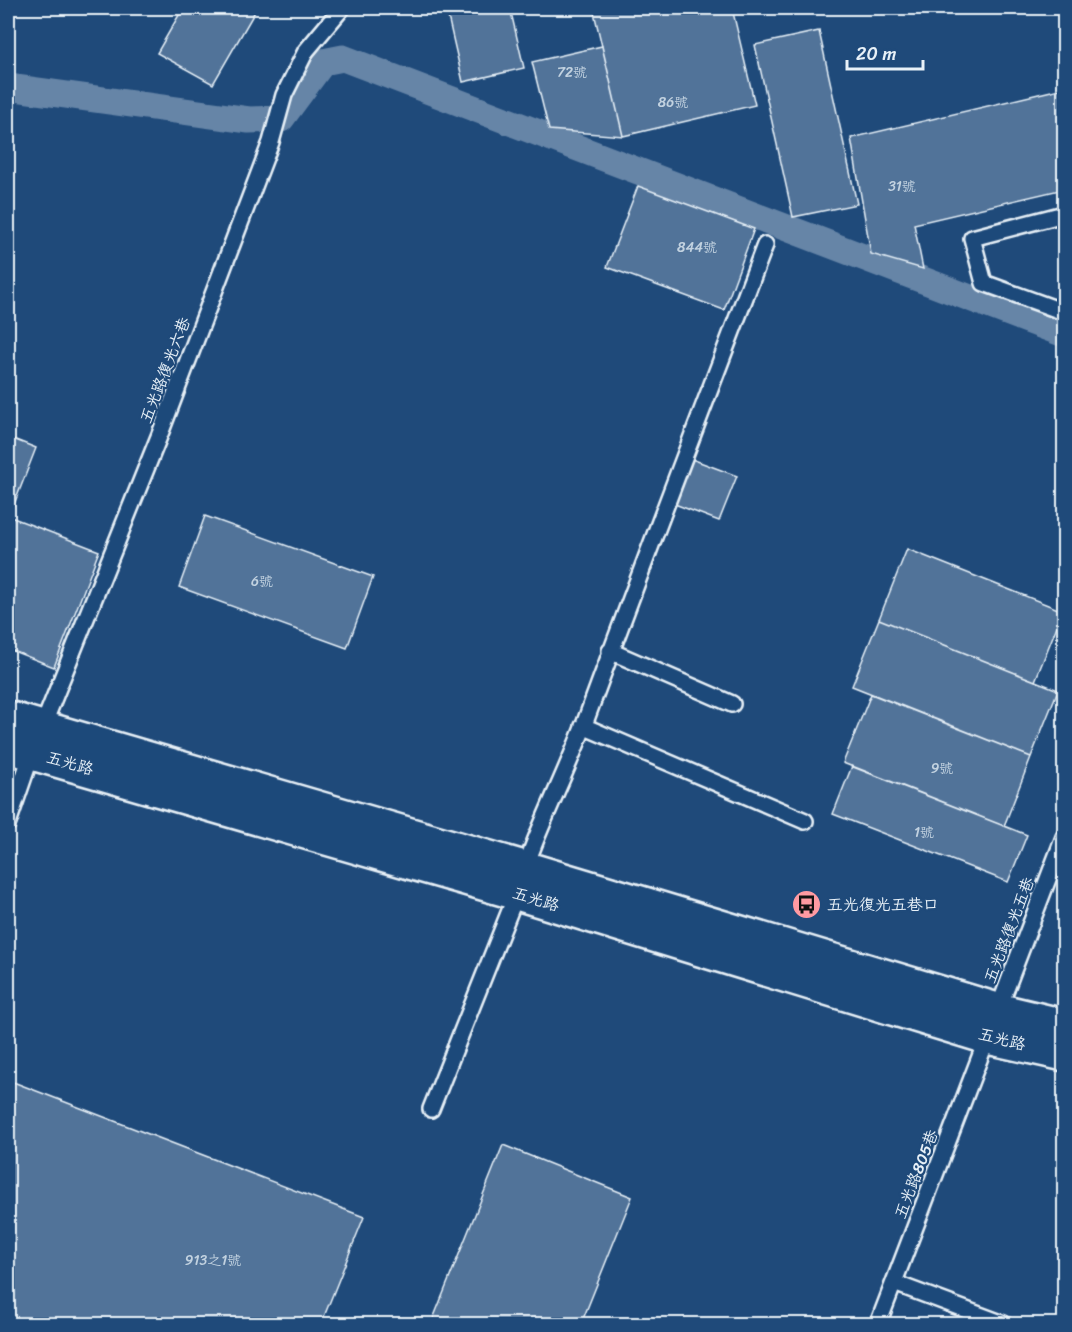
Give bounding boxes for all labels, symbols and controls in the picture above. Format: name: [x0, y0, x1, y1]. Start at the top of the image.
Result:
scale bar: [847, 33, 924, 71]
text: 20 m: [856, 38, 896, 70]
house number: 72號: [557, 60, 587, 85]
house number: 86號: [658, 90, 688, 115]
house number: 31號: [888, 174, 916, 199]
house number: 844號: [677, 235, 717, 260]
street label: 五光路復光六巷: [131, 313, 199, 427]
house number: 6號: [251, 569, 273, 594]
street label: 五光路: [43, 742, 97, 784]
house number: 9號: [931, 756, 953, 781]
house number: 1號: [914, 820, 934, 845]
street label: 五光路復光五巷: [975, 873, 1043, 987]
street label: 五光路: [509, 878, 563, 920]
bus stop icon: 五光復光五巷口: [790, 888, 822, 920]
place label: 五光復光五巷口: [827, 890, 939, 919]
street label: 五光路: [975, 1019, 1029, 1059]
street label: 五光路805巷: [886, 1125, 946, 1223]
house number: 913之1號: [185, 1248, 241, 1273]

